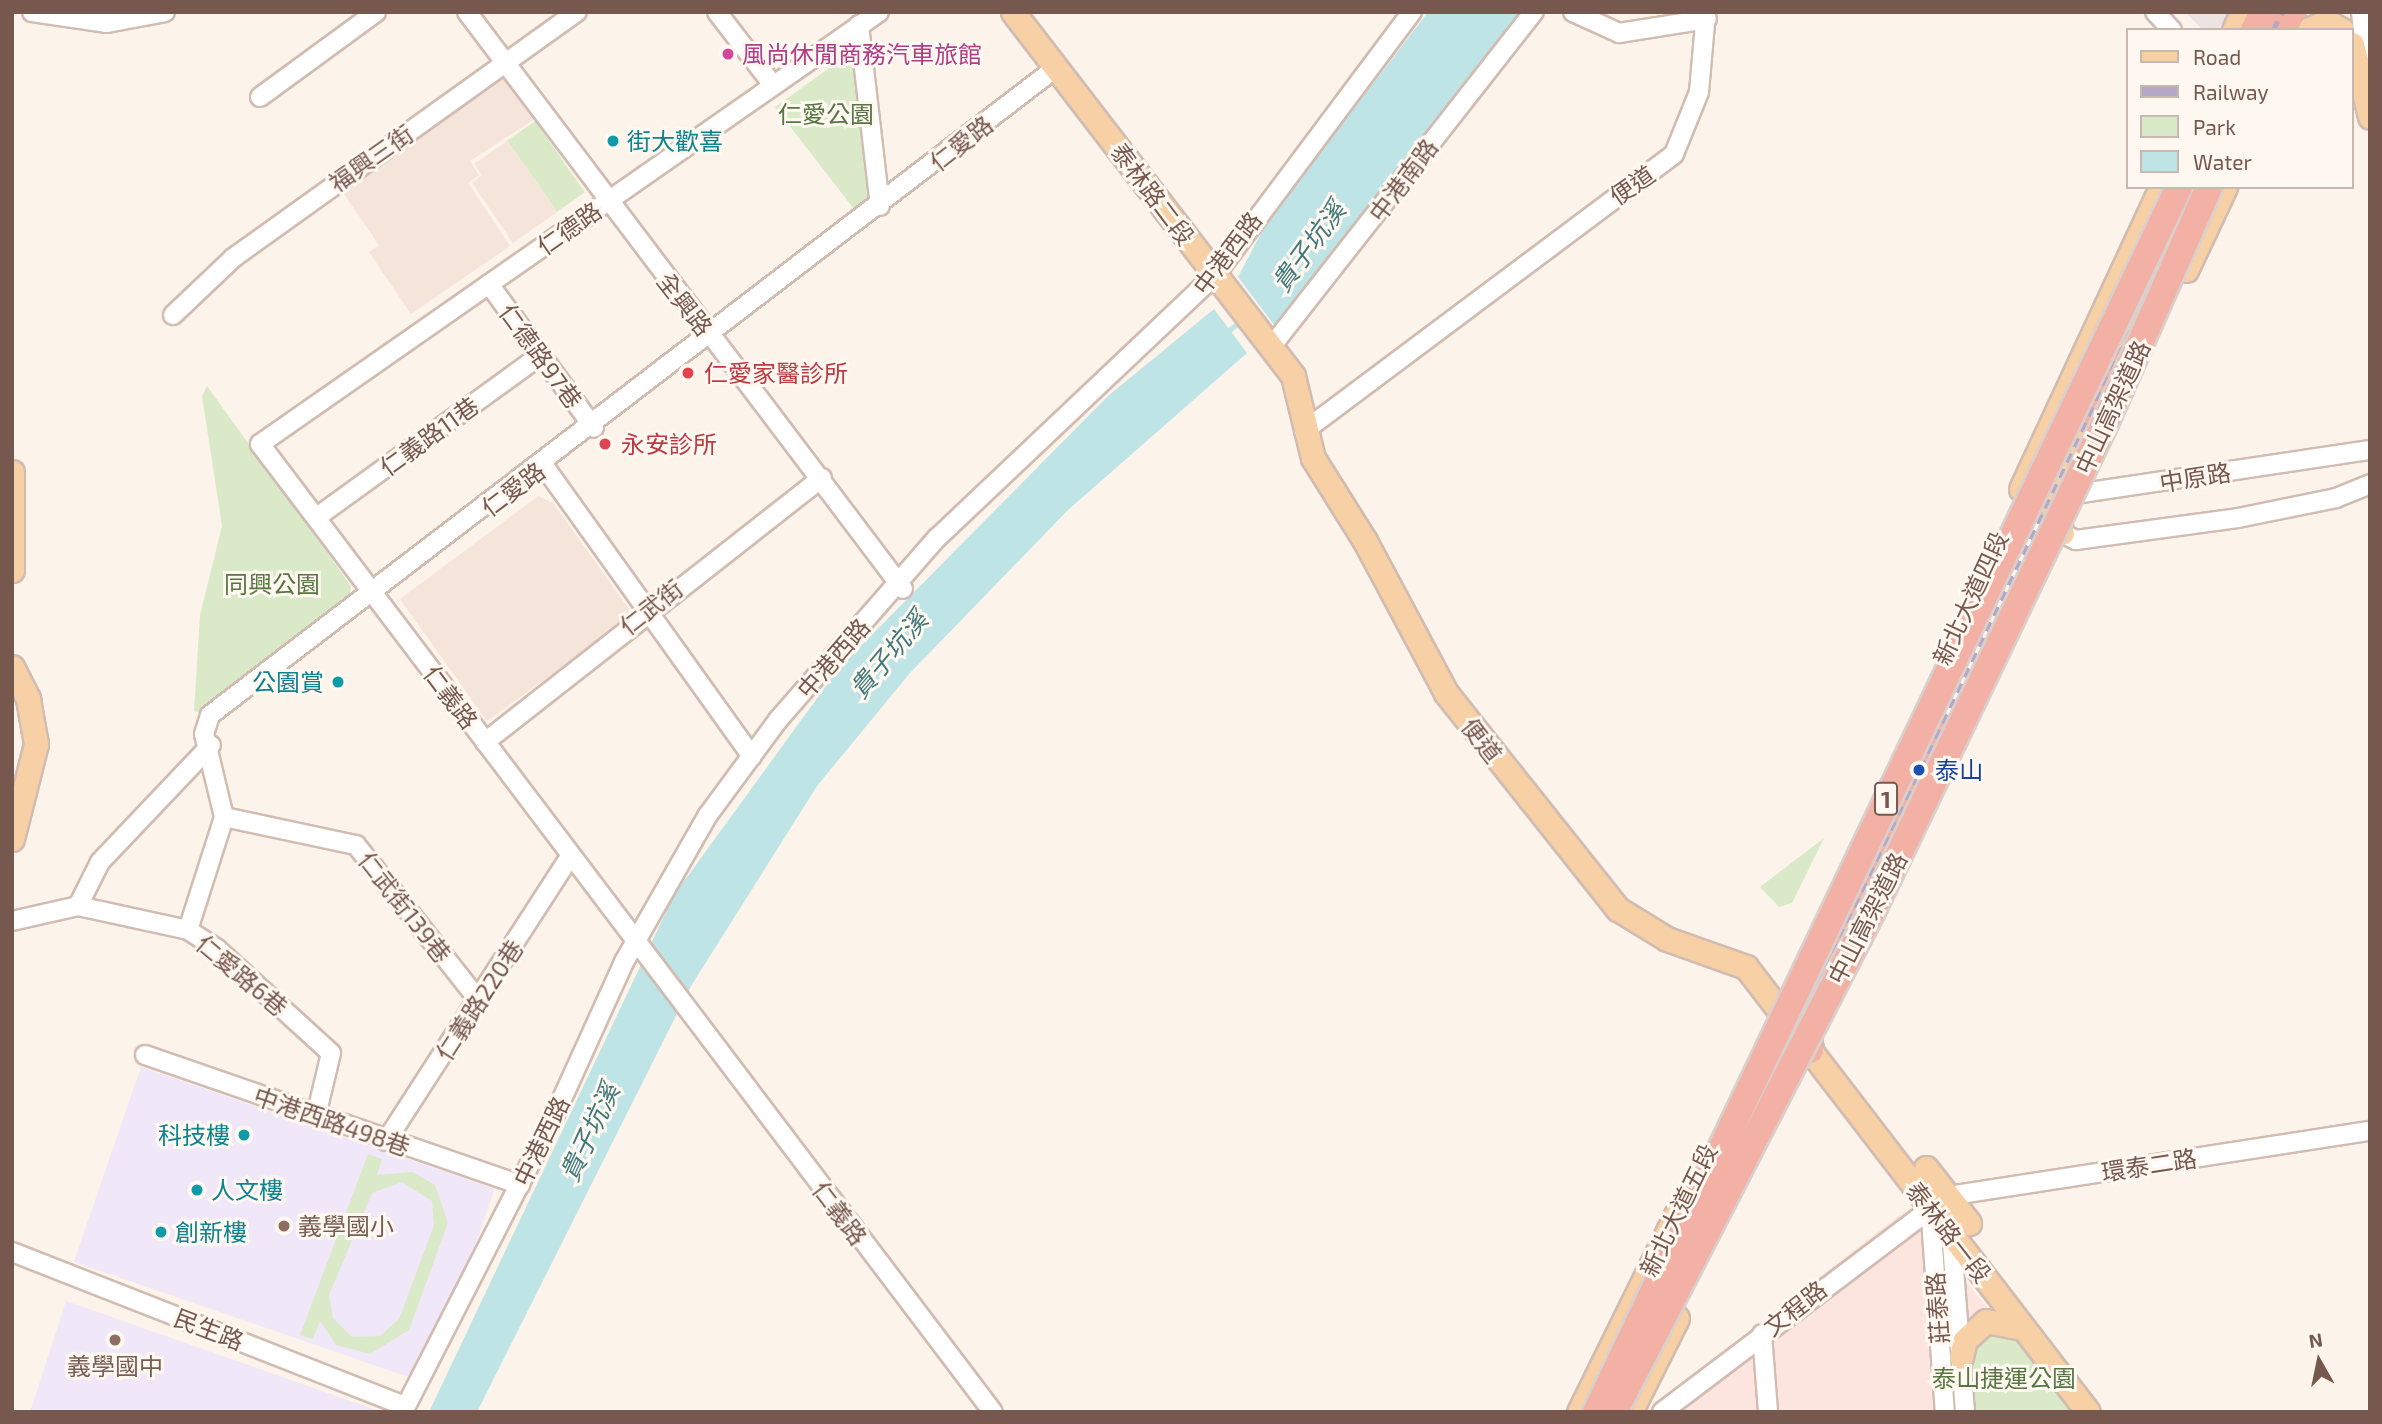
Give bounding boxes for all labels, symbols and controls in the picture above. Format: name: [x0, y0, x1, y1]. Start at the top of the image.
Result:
legend: [2126, 28, 2354, 189]
place label: 風尚休閒商務汽車旅館: [742, 40, 982, 68]
text: Road: [2193, 44, 2241, 69]
marker: 風尚休閒商務汽車旅館: [720, 46, 736, 62]
text: Railway: [2193, 79, 2269, 104]
park label: 仁愛公園: [778, 100, 874, 128]
street label: 仁愛路: [924, 109, 998, 177]
text: Park: [2193, 114, 2236, 139]
street label: 福興三街: [323, 119, 419, 197]
place label: 街大歡喜: [627, 127, 723, 155]
marker: 街大歡喜: [605, 133, 621, 149]
street label: 中港南路: [1363, 133, 1443, 227]
street label: 泰林路二段: [1105, 137, 1201, 251]
text: Water: [2193, 149, 2252, 174]
street label: 便道: [1604, 159, 1660, 211]
water label: 貴子坑溪: [1265, 195, 1351, 297]
street label: 仁德路: [531, 196, 607, 260]
street label: 中港西路: [1187, 206, 1267, 300]
street label: 全興路: [651, 267, 719, 341]
street label: 仁德路97巷: [493, 298, 589, 414]
street label: 中山高架道路: [2069, 336, 2155, 478]
place label: 仁愛家醫診所: [704, 359, 848, 387]
marker: 仁愛家醫診所: [678, 363, 698, 383]
street label: 仁義路11巷: [374, 391, 484, 481]
place label: 永安診所: [621, 430, 717, 458]
marker: 永安診所: [595, 434, 615, 454]
street label: 仁愛路: [476, 456, 550, 522]
street label: 中原路: [2157, 457, 2233, 497]
street label: 新北大道四段: [1927, 527, 2013, 669]
park label: 同興公園: [224, 570, 320, 598]
street label: 仁武街: [614, 573, 688, 641]
water label: 貴子坑溪: [843, 604, 933, 704]
street label: 中港西路: [791, 612, 875, 704]
street label: 仁義路: [418, 660, 484, 734]
place label: 公園賞: [252, 668, 324, 696]
marker: 公園賞: [330, 674, 346, 690]
street label: 便道: [1456, 712, 1508, 768]
place label: 泰山: [1935, 756, 1983, 784]
marker: 泰山: [1909, 760, 1929, 780]
road number: 1: [1874, 779, 1898, 818]
street label: 仁武街139巷: [353, 846, 457, 968]
street label: 中山高架道路: [1821, 847, 1913, 989]
street label: 仁愛路6巷: [191, 929, 293, 1021]
street label: 仁義路220巷: [429, 935, 529, 1065]
water label: 貴子坑溪: [553, 1078, 625, 1186]
street label: 中港西路498巷: [250, 1081, 414, 1161]
street label: 中港西路: [507, 1092, 575, 1190]
place label: 科技樓: [158, 1121, 230, 1149]
marker: 科技樓: [236, 1127, 252, 1143]
street label: 新北大道五段: [1633, 1139, 1723, 1281]
street label: 環泰二路: [2099, 1143, 2199, 1187]
place label: 人文樓: [211, 1176, 283, 1204]
street label: 仁義路: [807, 1176, 873, 1250]
street label: 泰林路一段: [1901, 1176, 1997, 1288]
marker: 人文樓: [189, 1182, 205, 1198]
place label: 義學國小: [298, 1212, 394, 1240]
place label: 創新樓: [175, 1218, 247, 1246]
marker: 義學國小: [276, 1218, 292, 1234]
marker: 創新樓: [153, 1224, 169, 1240]
street label: 莊泰路: [1920, 1271, 1954, 1345]
street label: 文程路: [1758, 1274, 1832, 1342]
street label: 民生路: [170, 1303, 248, 1355]
north arrow: [2284, 1326, 2354, 1396]
text: N: [2307, 1327, 2324, 1352]
marker: 義學國中: [107, 1332, 123, 1348]
place label: 義學國中: [67, 1352, 163, 1380]
park label: 泰山捷運公園: [1932, 1364, 2076, 1392]

